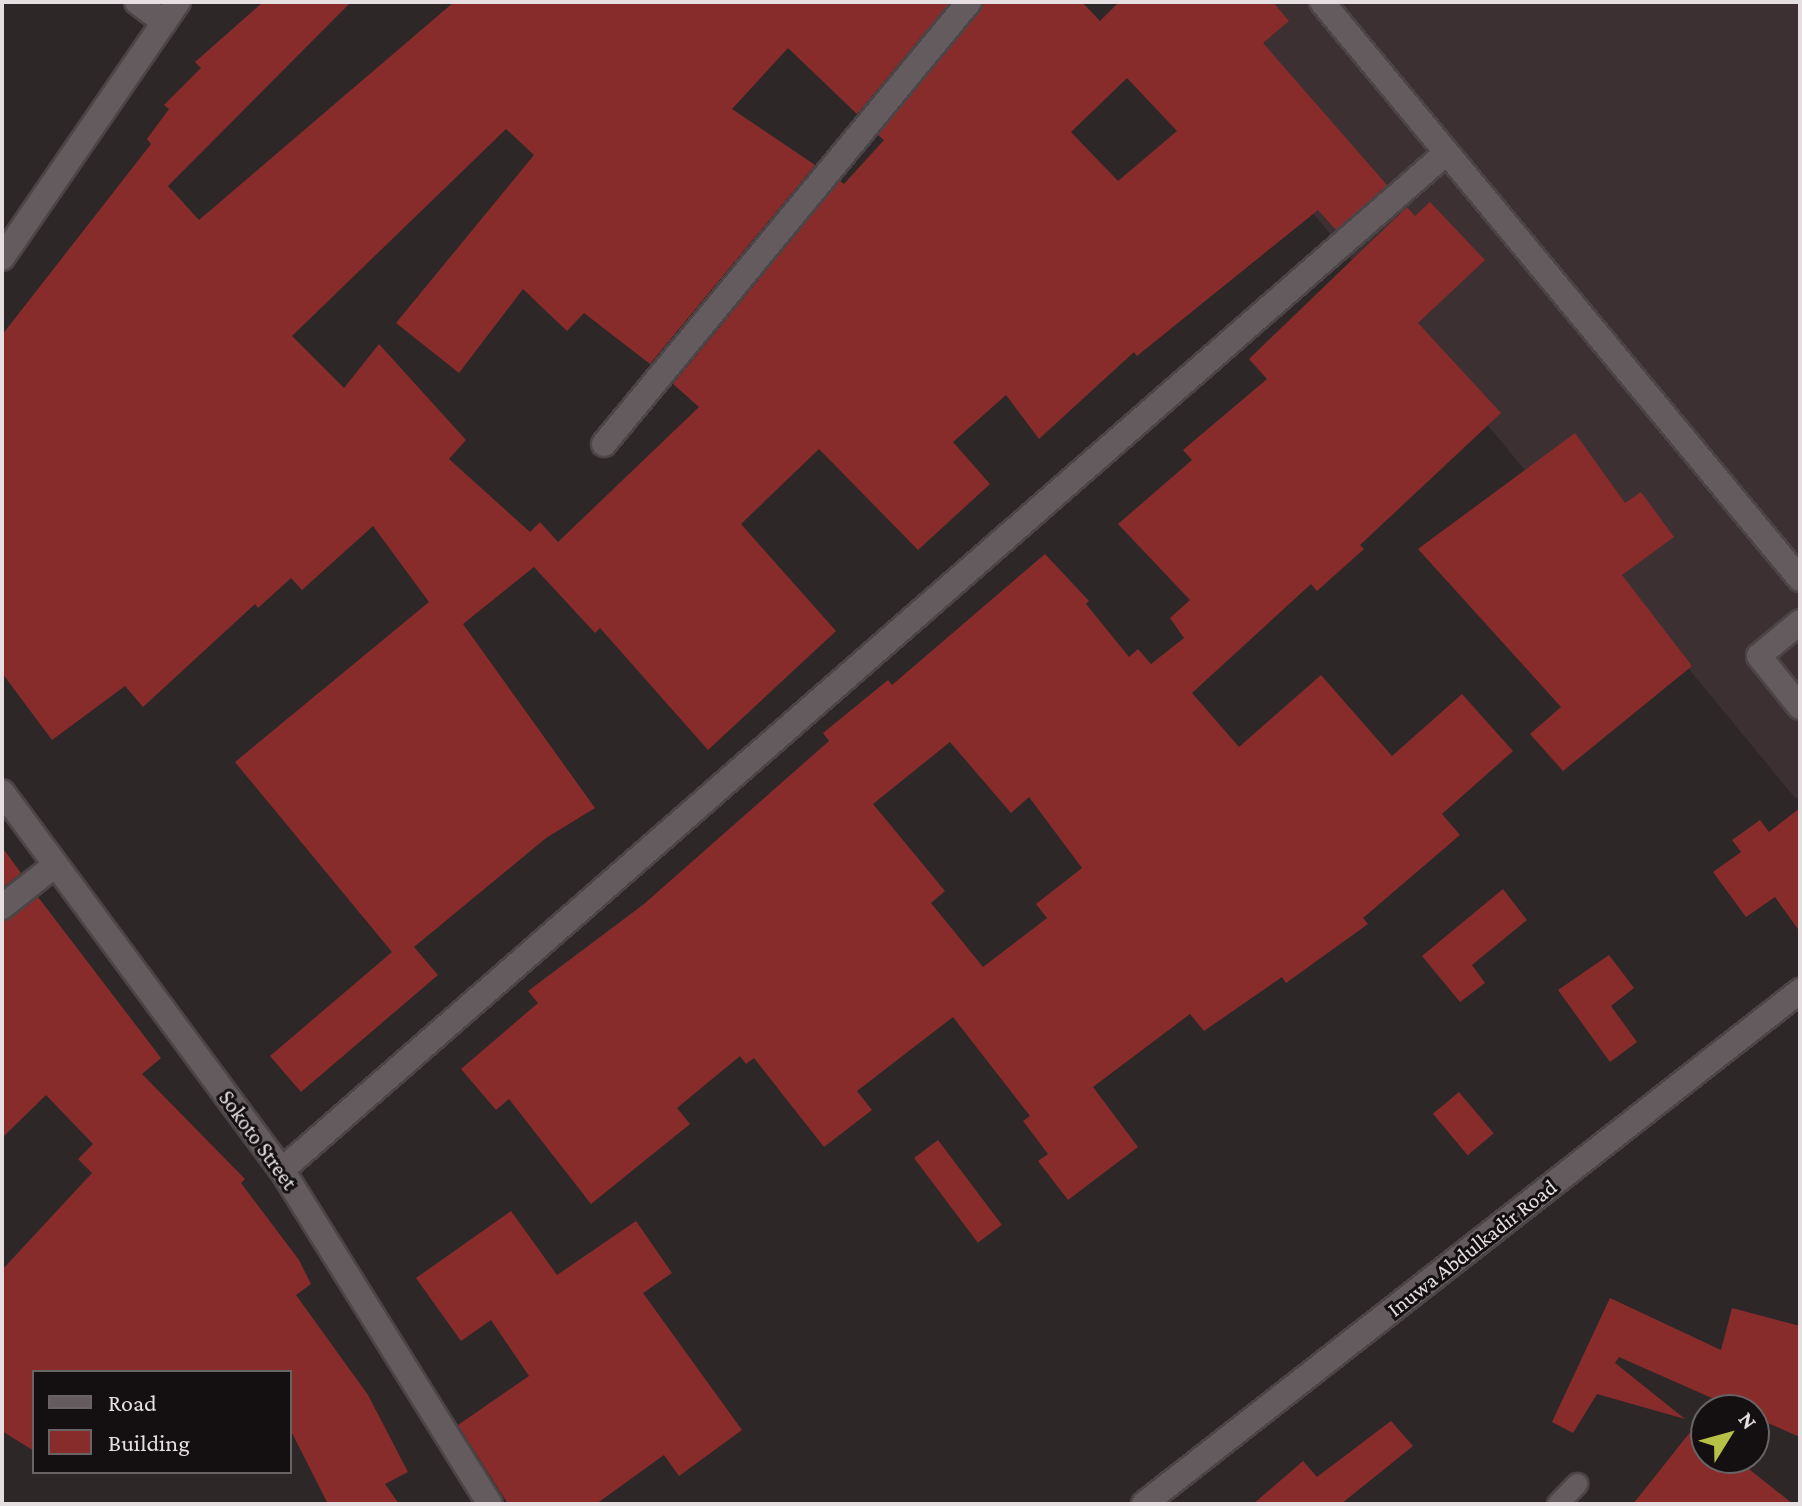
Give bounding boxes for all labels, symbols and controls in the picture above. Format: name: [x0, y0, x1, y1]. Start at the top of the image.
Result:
street label: Sokoto Street: [213, 1085, 303, 1195]
street label: Inuwa Abdulkadir Road: [1382, 1174, 1562, 1322]
legend: [32, 1370, 292, 1474]
text: Road: [108, 1389, 157, 1416]
north arrow: [1690, 1394, 1770, 1474]
text: N: [1733, 1407, 1762, 1434]
text: Building: [108, 1429, 190, 1456]

